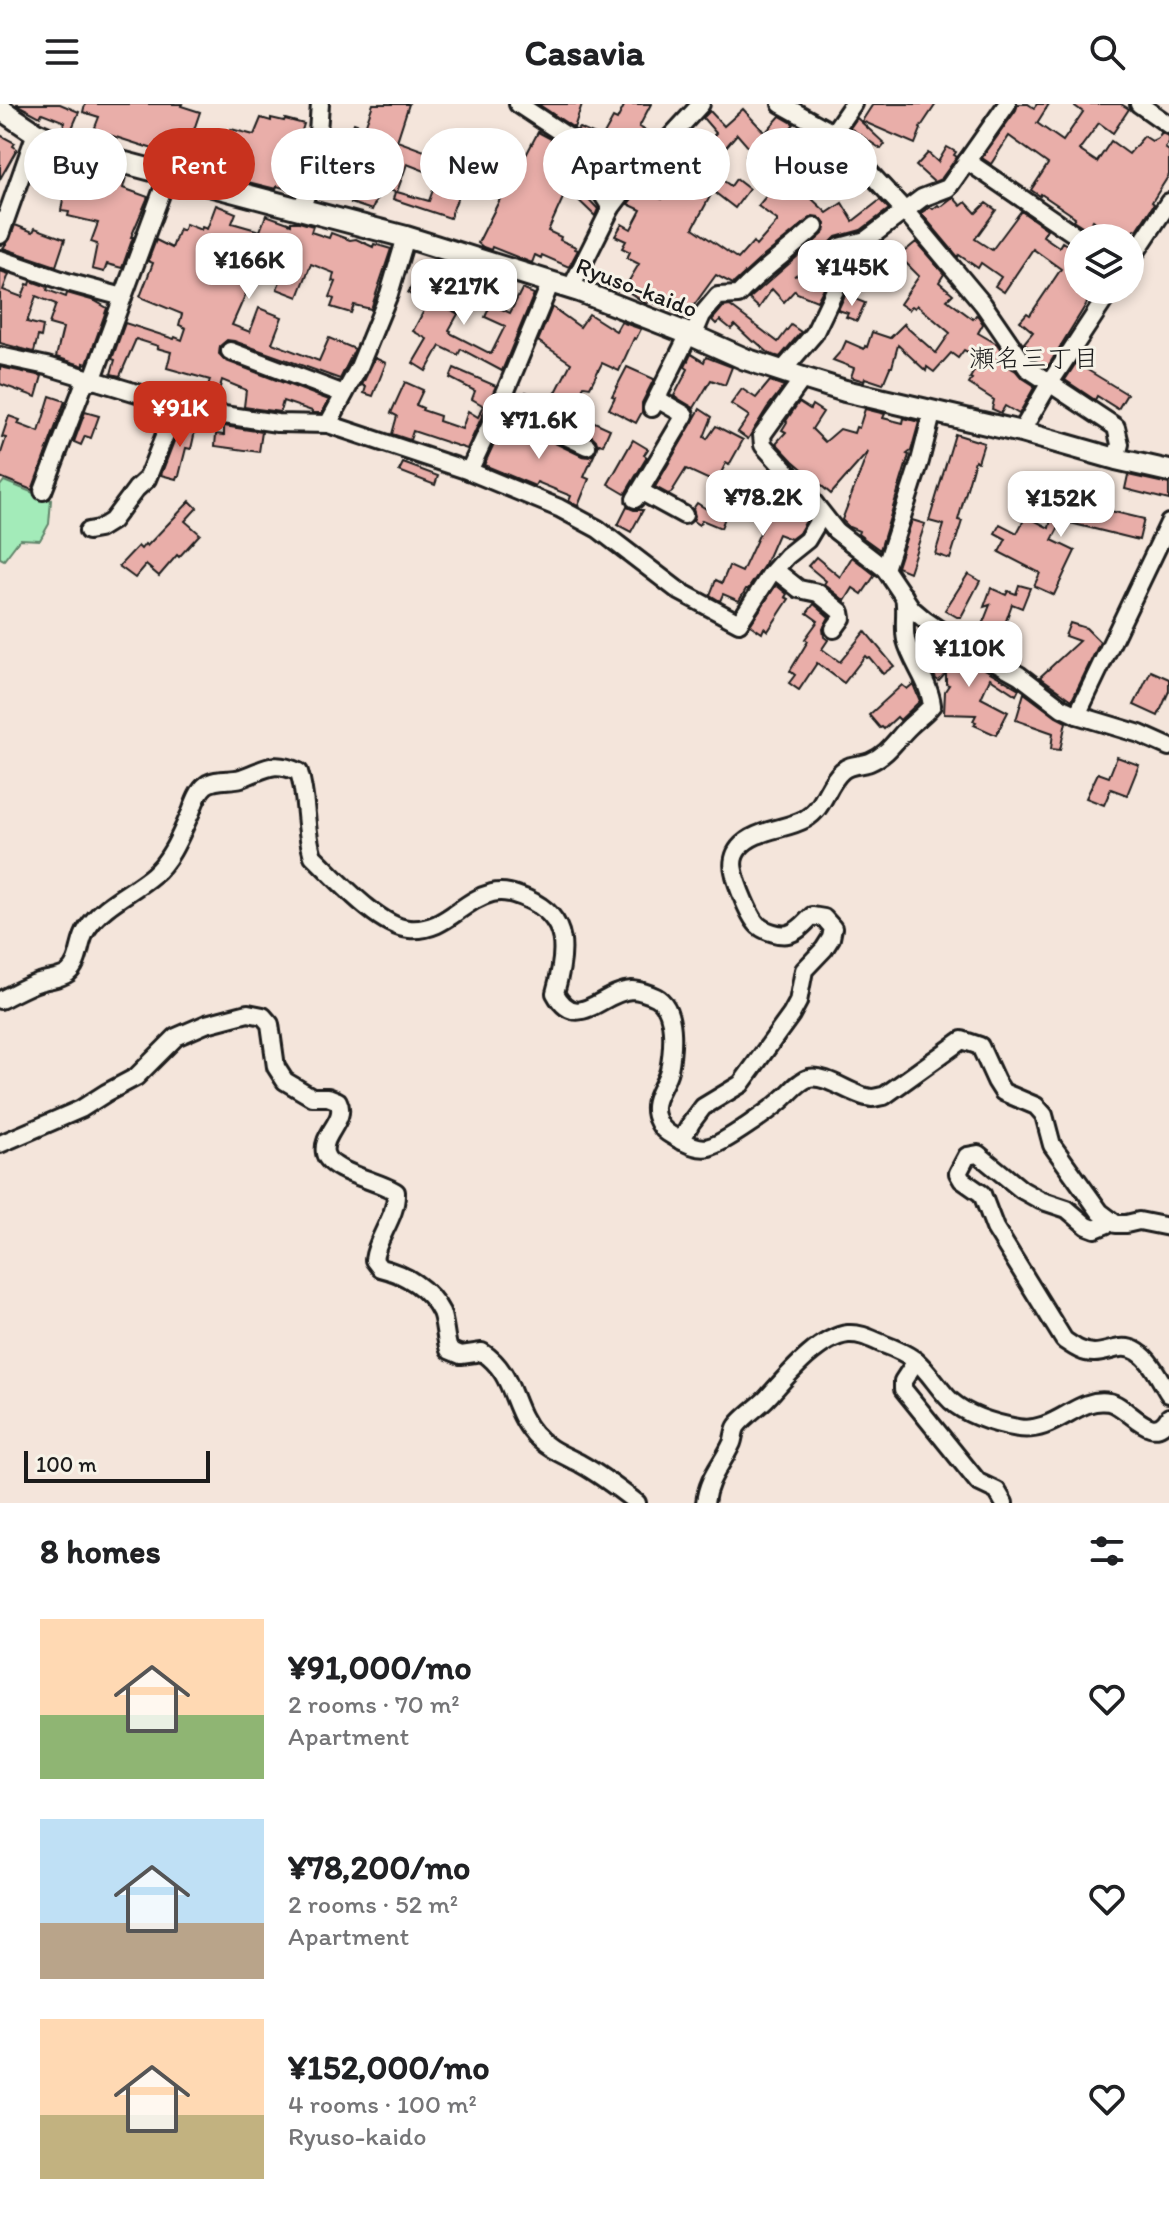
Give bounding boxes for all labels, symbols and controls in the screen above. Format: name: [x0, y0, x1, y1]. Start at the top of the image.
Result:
icon: menu: [40, 30, 84, 74]
icon: search: [1085, 30, 1129, 74]
text: Casavia: [524, 31, 645, 74]
chip: Buy: [24, 128, 127, 200]
chip: Rent: [143, 128, 255, 200]
chip: Filters: [271, 128, 404, 200]
chip: New: [420, 128, 527, 200]
chip: Apartment: [543, 128, 730, 200]
chip: House: [746, 128, 877, 200]
map controls: [1064, 224, 1144, 304]
button: layers: [1064, 224, 1144, 304]
pin: ¥166K: [193, 233, 305, 301]
pin: ¥145K: [796, 240, 908, 308]
text: ¥166K: [214, 243, 284, 275]
text: ¥145K: [816, 250, 888, 282]
street label: Ryuso-kaido: [572, 251, 702, 323]
pin: ¥217K: [408, 259, 520, 327]
text: ¥217K: [429, 269, 499, 301]
district label: 瀬名三丁目: [969, 342, 1099, 374]
pin: ¥91K: [133, 381, 227, 449]
text: ¥91K: [152, 391, 208, 423]
pin: ¥71.6K: [474, 393, 604, 461]
text: ¥71.6K: [501, 403, 577, 435]
pin: ¥78.2K: [698, 470, 828, 538]
pin: ¥152K: [1005, 471, 1117, 539]
text: ¥78.2K: [724, 480, 802, 512]
text: ¥152K: [1026, 481, 1096, 513]
pin: ¥110K: [913, 621, 1025, 689]
text: ¥110K: [933, 631, 1005, 663]
scale bar: [24, 1447, 210, 1483]
text: 100 m: [36, 1451, 97, 1478]
icon: filters: [1085, 1529, 1129, 1573]
text: 8 homes: [40, 1531, 161, 1572]
text: ¥91,000/mo: [288, 1647, 472, 1688]
icon: home: [104, 1651, 200, 1747]
icon: heart: [1085, 1677, 1129, 1721]
text: 2 rooms · 70 m²: [288, 1688, 460, 1720]
text: Apartment: [288, 1720, 409, 1752]
text: ¥78,200/mo: [288, 1847, 471, 1888]
icon: home: [104, 1851, 200, 1947]
icon: heart: [1085, 1877, 1129, 1921]
text: 2 rooms · 52 m²: [288, 1888, 458, 1920]
text: Apartment: [288, 1920, 409, 1952]
text: ¥152,000/mo: [288, 2047, 490, 2088]
icon: home: [104, 2051, 200, 2147]
icon: heart: [1085, 2077, 1129, 2121]
text: 4 rooms · 100 m²: [288, 2088, 477, 2120]
text: Ryuso-kaido: [288, 2120, 426, 2152]

